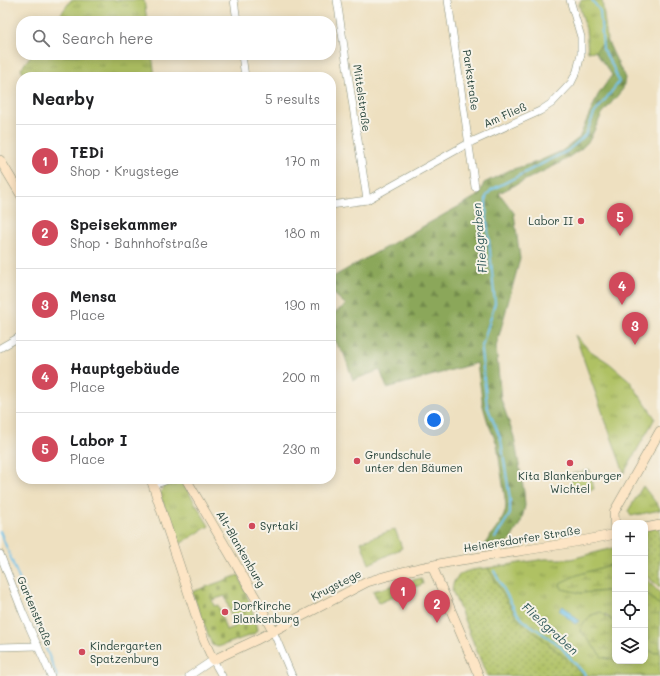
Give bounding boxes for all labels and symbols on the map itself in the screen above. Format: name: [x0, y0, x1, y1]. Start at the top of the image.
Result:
street label: Parkstraße: [460, 49, 483, 112]
street label: Mittelstraße: [350, 63, 375, 133]
street label: Am Fließ: [481, 98, 529, 131]
water label: Fließgraben: [468, 202, 490, 274]
pin: 5: [607, 203, 633, 236]
place label: Labor II: [528, 213, 573, 228]
marker: Labor II: [576, 216, 586, 226]
pin: 4: [609, 272, 635, 305]
pin: 3: [622, 312, 648, 345]
your location: [424, 410, 444, 430]
place label: Grundschule unter den Bäumen: [365, 447, 463, 475]
marker: Grundschule unter den Bäumen: [352, 456, 362, 466]
marker: Kita Blankenburger Wichtel: [565, 458, 575, 468]
place label: Kita Blankenburger Wichtel: [518, 468, 622, 496]
street label: Alt-Blankenburg: [213, 508, 269, 590]
place label: Syrtaki: [260, 518, 298, 533]
marker: Syrtaki: [247, 521, 257, 531]
street label: Heinersdorfer Straße: [462, 522, 582, 555]
street label: Krugstege: [308, 565, 364, 604]
street label: Gartenstraße: [14, 574, 57, 648]
pin: 1: [390, 577, 416, 610]
pin: 2: [424, 590, 450, 623]
place label: Dorfkirche Blankenburg: [233, 598, 299, 626]
water label: Fließgraben: [519, 599, 583, 658]
marker: Dorfkirche Blankenburg: [220, 607, 230, 617]
place label: Kindergarten Spatzenburg: [90, 638, 162, 666]
marker: Kindergarten Spatzenburg: [77, 647, 87, 657]

